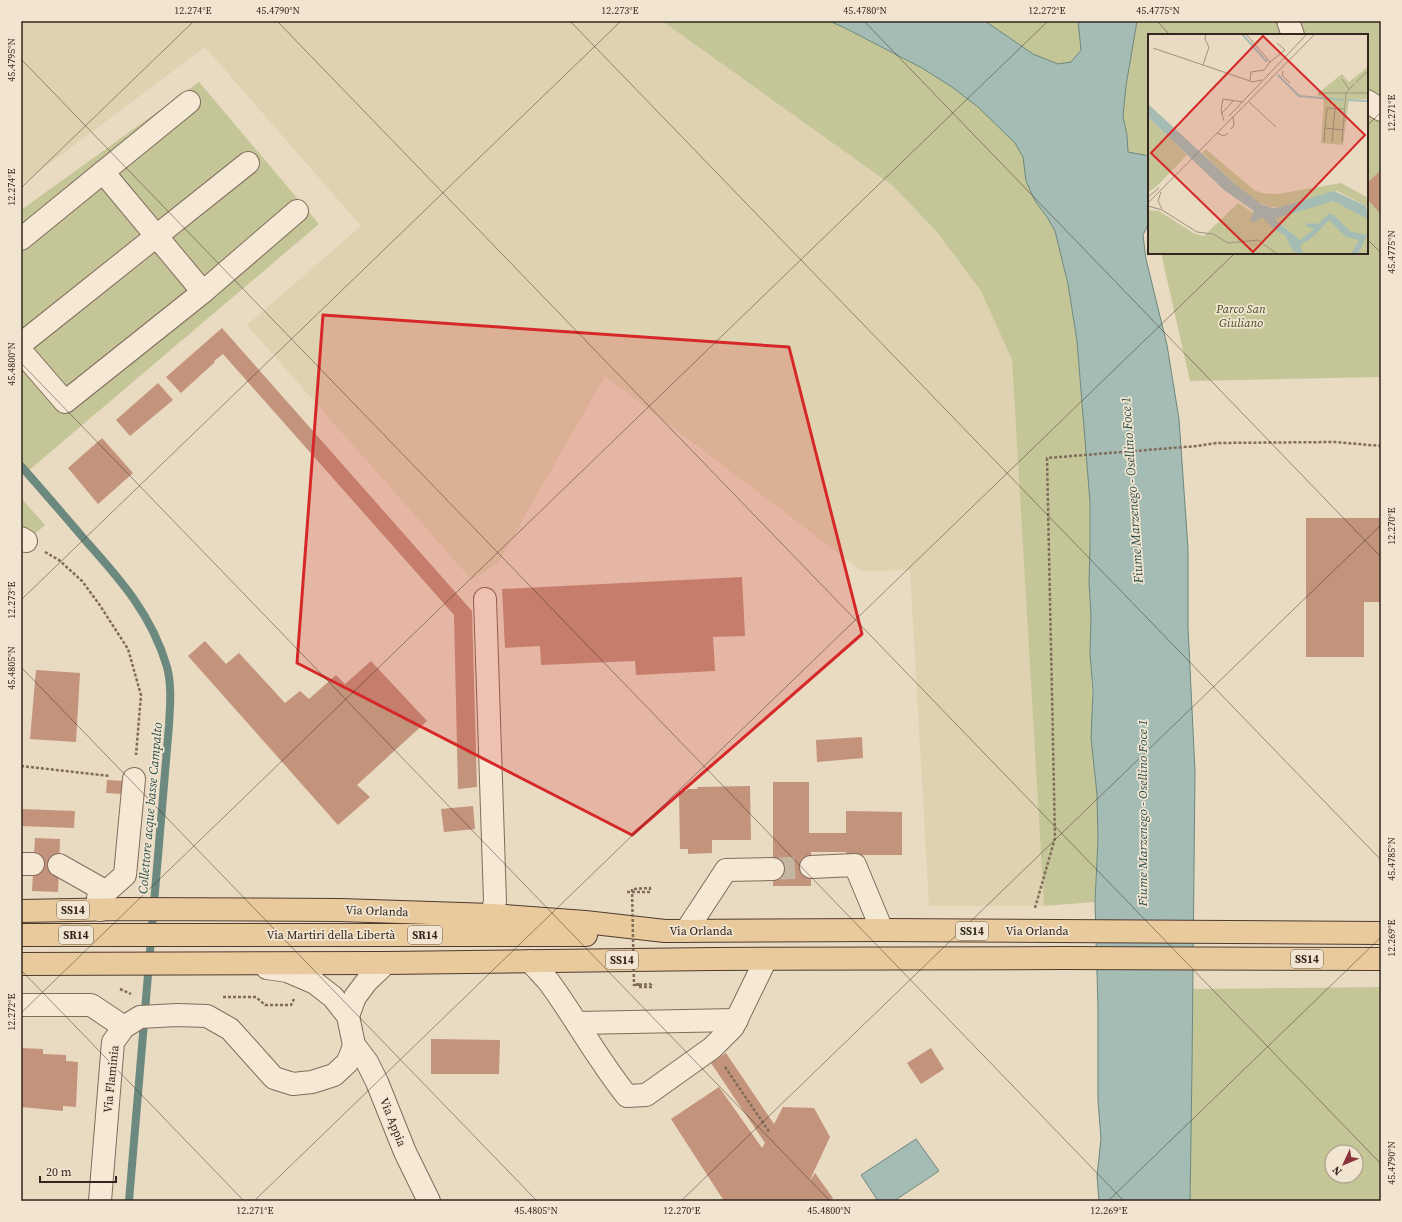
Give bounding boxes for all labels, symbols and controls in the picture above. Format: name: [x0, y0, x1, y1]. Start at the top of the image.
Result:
text: 12.274°E: [174, 4, 212, 17]
text: 45.4790°N: [256, 4, 300, 17]
text: 12.273°E: [601, 4, 639, 17]
text: 45.4780°N: [843, 4, 887, 17]
text: 12.272°E: [1028, 4, 1066, 17]
text: 45.4775°N: [1136, 4, 1180, 17]
inset map: [1148, 34, 1368, 254]
text: 45.4795°N: [5, 38, 18, 82]
text: 12.271°E: [1385, 94, 1398, 132]
text: 12.274°E: [5, 168, 18, 206]
text: 45.4775°N: [1385, 230, 1398, 274]
park label: Parco San Giuliano: [1215, 301, 1266, 331]
text: 45.4800°N: [5, 342, 18, 386]
water label: Fiume Marzenego - Osellino Foce 1: [1117, 396, 1147, 585]
text: 12.270°E: [1385, 507, 1398, 545]
text: 12.273°E: [5, 581, 18, 619]
text: 45.4805°N: [5, 646, 18, 690]
water label: Fiume Marzenego - Osellino Foce 1: [1134, 719, 1151, 908]
water label: Collettore acque basse Campalto: [134, 721, 166, 895]
text: 45.4785°N: [1385, 837, 1398, 881]
road number: SS14: [57, 901, 89, 919]
street label: Via Orlanda: [345, 902, 410, 920]
text: 12.269°E: [1385, 919, 1398, 957]
road number: SS14: [956, 922, 988, 940]
street label: Via Orlanda: [669, 923, 733, 939]
street label: Via Orlanda: [1005, 923, 1069, 939]
road number: SR14: [59, 926, 93, 944]
road number: SR14: [408, 926, 442, 944]
street label: Via Martiri della Libertà: [267, 927, 396, 943]
road number: SS14: [1291, 950, 1323, 968]
road number: SS14: [606, 951, 638, 969]
text: 12.272°E: [5, 993, 18, 1031]
street label: Via Flaminia: [99, 1043, 123, 1114]
street label: Via Appia: [376, 1095, 410, 1150]
text: 45.4790°N: [1385, 1141, 1398, 1185]
north arrow: [1324, 1144, 1364, 1184]
scale bar: [40, 1158, 116, 1184]
text: N: [1329, 1163, 1345, 1179]
text: 20 m: [46, 1164, 72, 1180]
text: 12.271°E: [236, 1204, 274, 1217]
text: 45.4805°N: [514, 1204, 558, 1217]
text: 12.270°E: [663, 1204, 701, 1217]
text: 45.4800°N: [807, 1204, 851, 1217]
text: 12.269°E: [1090, 1204, 1128, 1217]

